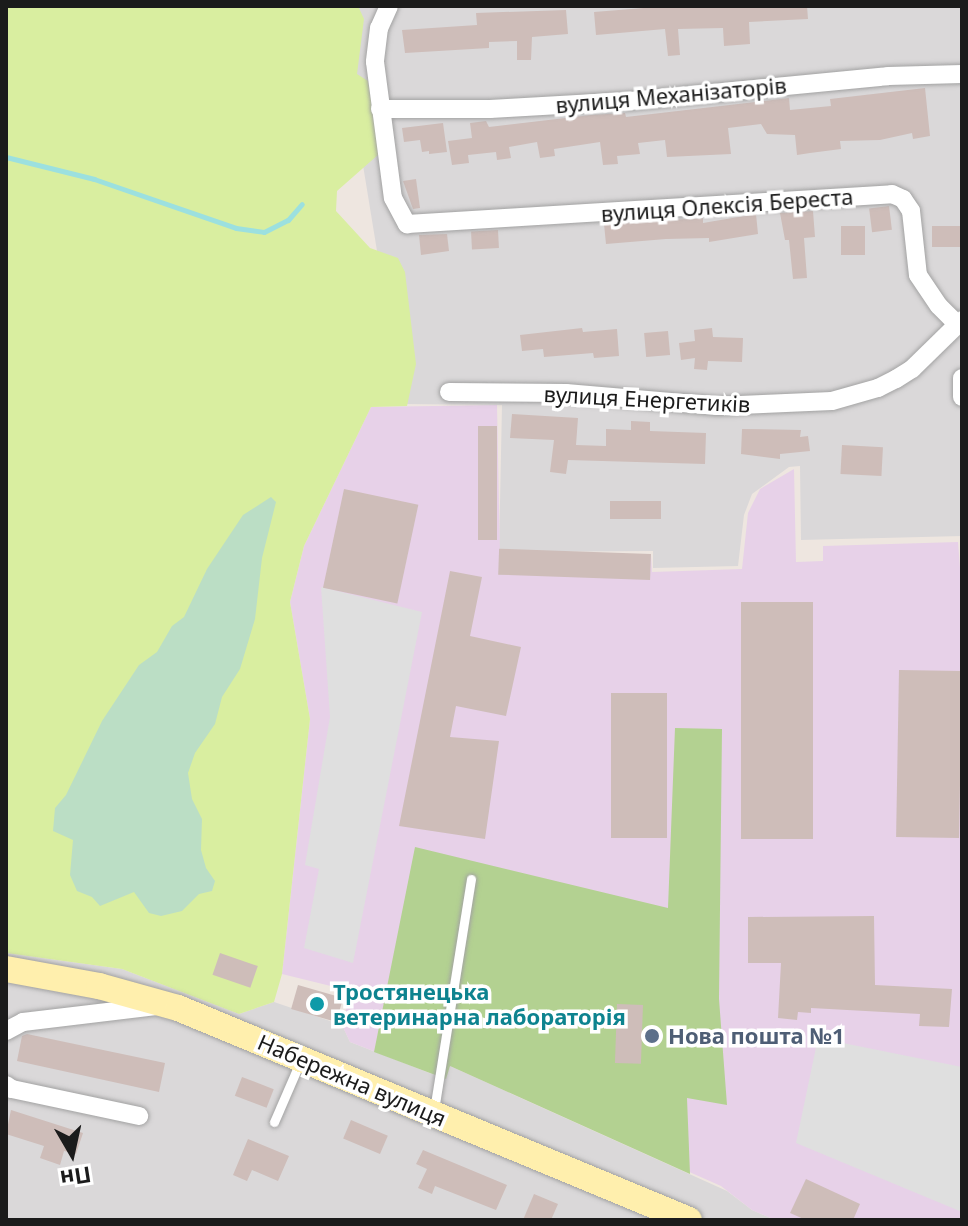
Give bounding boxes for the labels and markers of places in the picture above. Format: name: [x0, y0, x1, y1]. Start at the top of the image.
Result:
place label: Тростянецька ветеринарна лабораторія: [333, 978, 626, 1030]
marker: Тростянецька ветеринарна лабораторія: [308, 995, 326, 1013]
place label: Нова пошта №1: [668, 1023, 845, 1049]
marker: Нова пошта №1: [643, 1027, 661, 1045]

